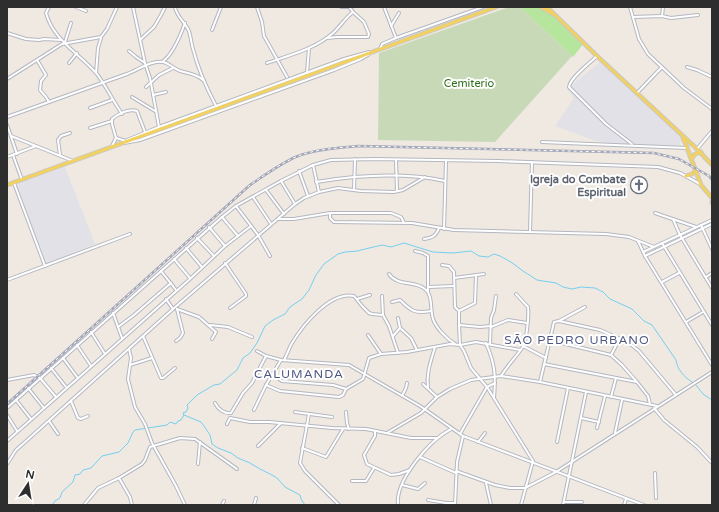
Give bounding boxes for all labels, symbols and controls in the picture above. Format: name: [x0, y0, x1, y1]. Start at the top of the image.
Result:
park label: Cemiterio: [444, 77, 495, 90]
place label: Igreja do Combate Espiritual: [530, 173, 627, 200]
church icon: Igreja do Combate Espiritual: [629, 175, 649, 195]
district label: SÃO PEDRO URBANO: [504, 333, 650, 347]
district label: CALUMANDA: [254, 367, 344, 381]
north arrow: [8, 464, 48, 504]
text: N: [24, 467, 36, 482]

